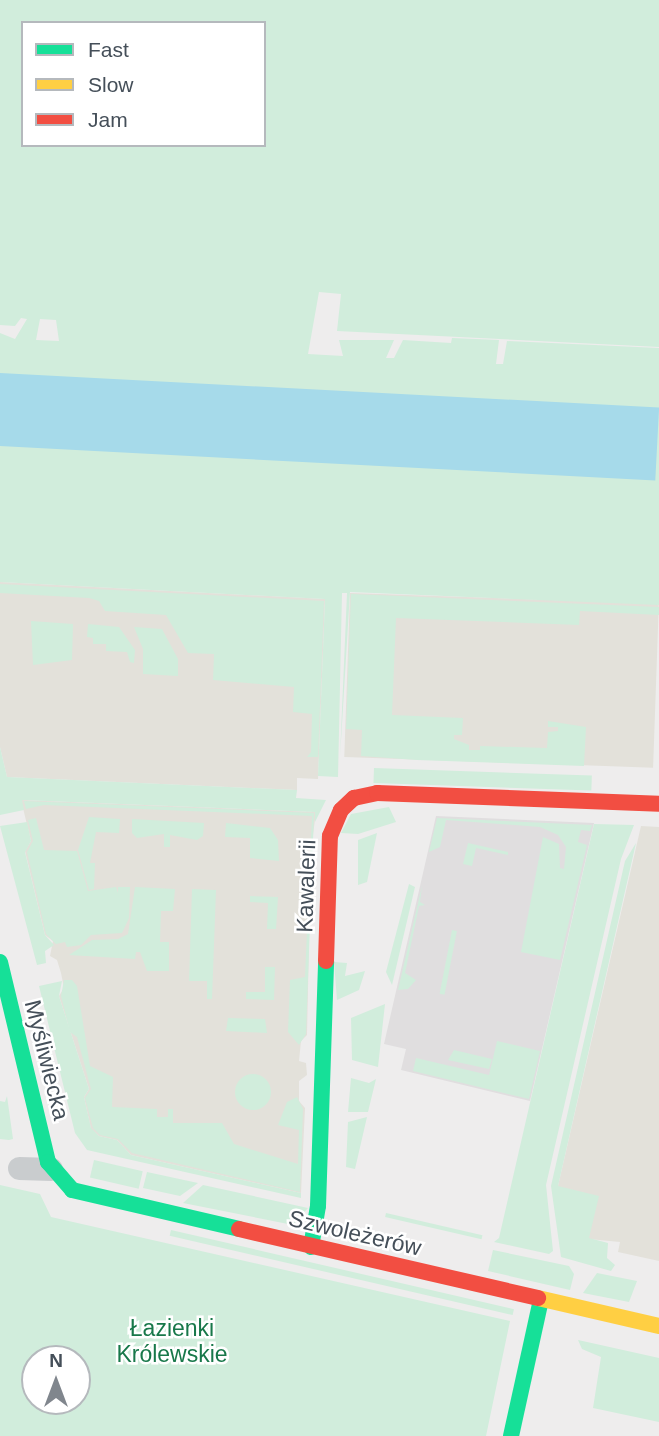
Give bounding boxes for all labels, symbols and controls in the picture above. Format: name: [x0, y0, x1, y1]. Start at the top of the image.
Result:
legend: [21, 21, 266, 147]
text: Fast: [88, 38, 129, 61]
text: Slow: [88, 73, 134, 96]
text: Jam: [88, 108, 128, 131]
street label: Kawalerii: [291, 839, 321, 933]
street label: Myśliwiecka: [19, 997, 75, 1123]
street label: Szwoleżerów: [286, 1204, 424, 1262]
park label: Łazienki Królewskie: [116, 1314, 228, 1368]
north arrow: [21, 1345, 91, 1415]
text: N: [49, 1350, 63, 1371]

